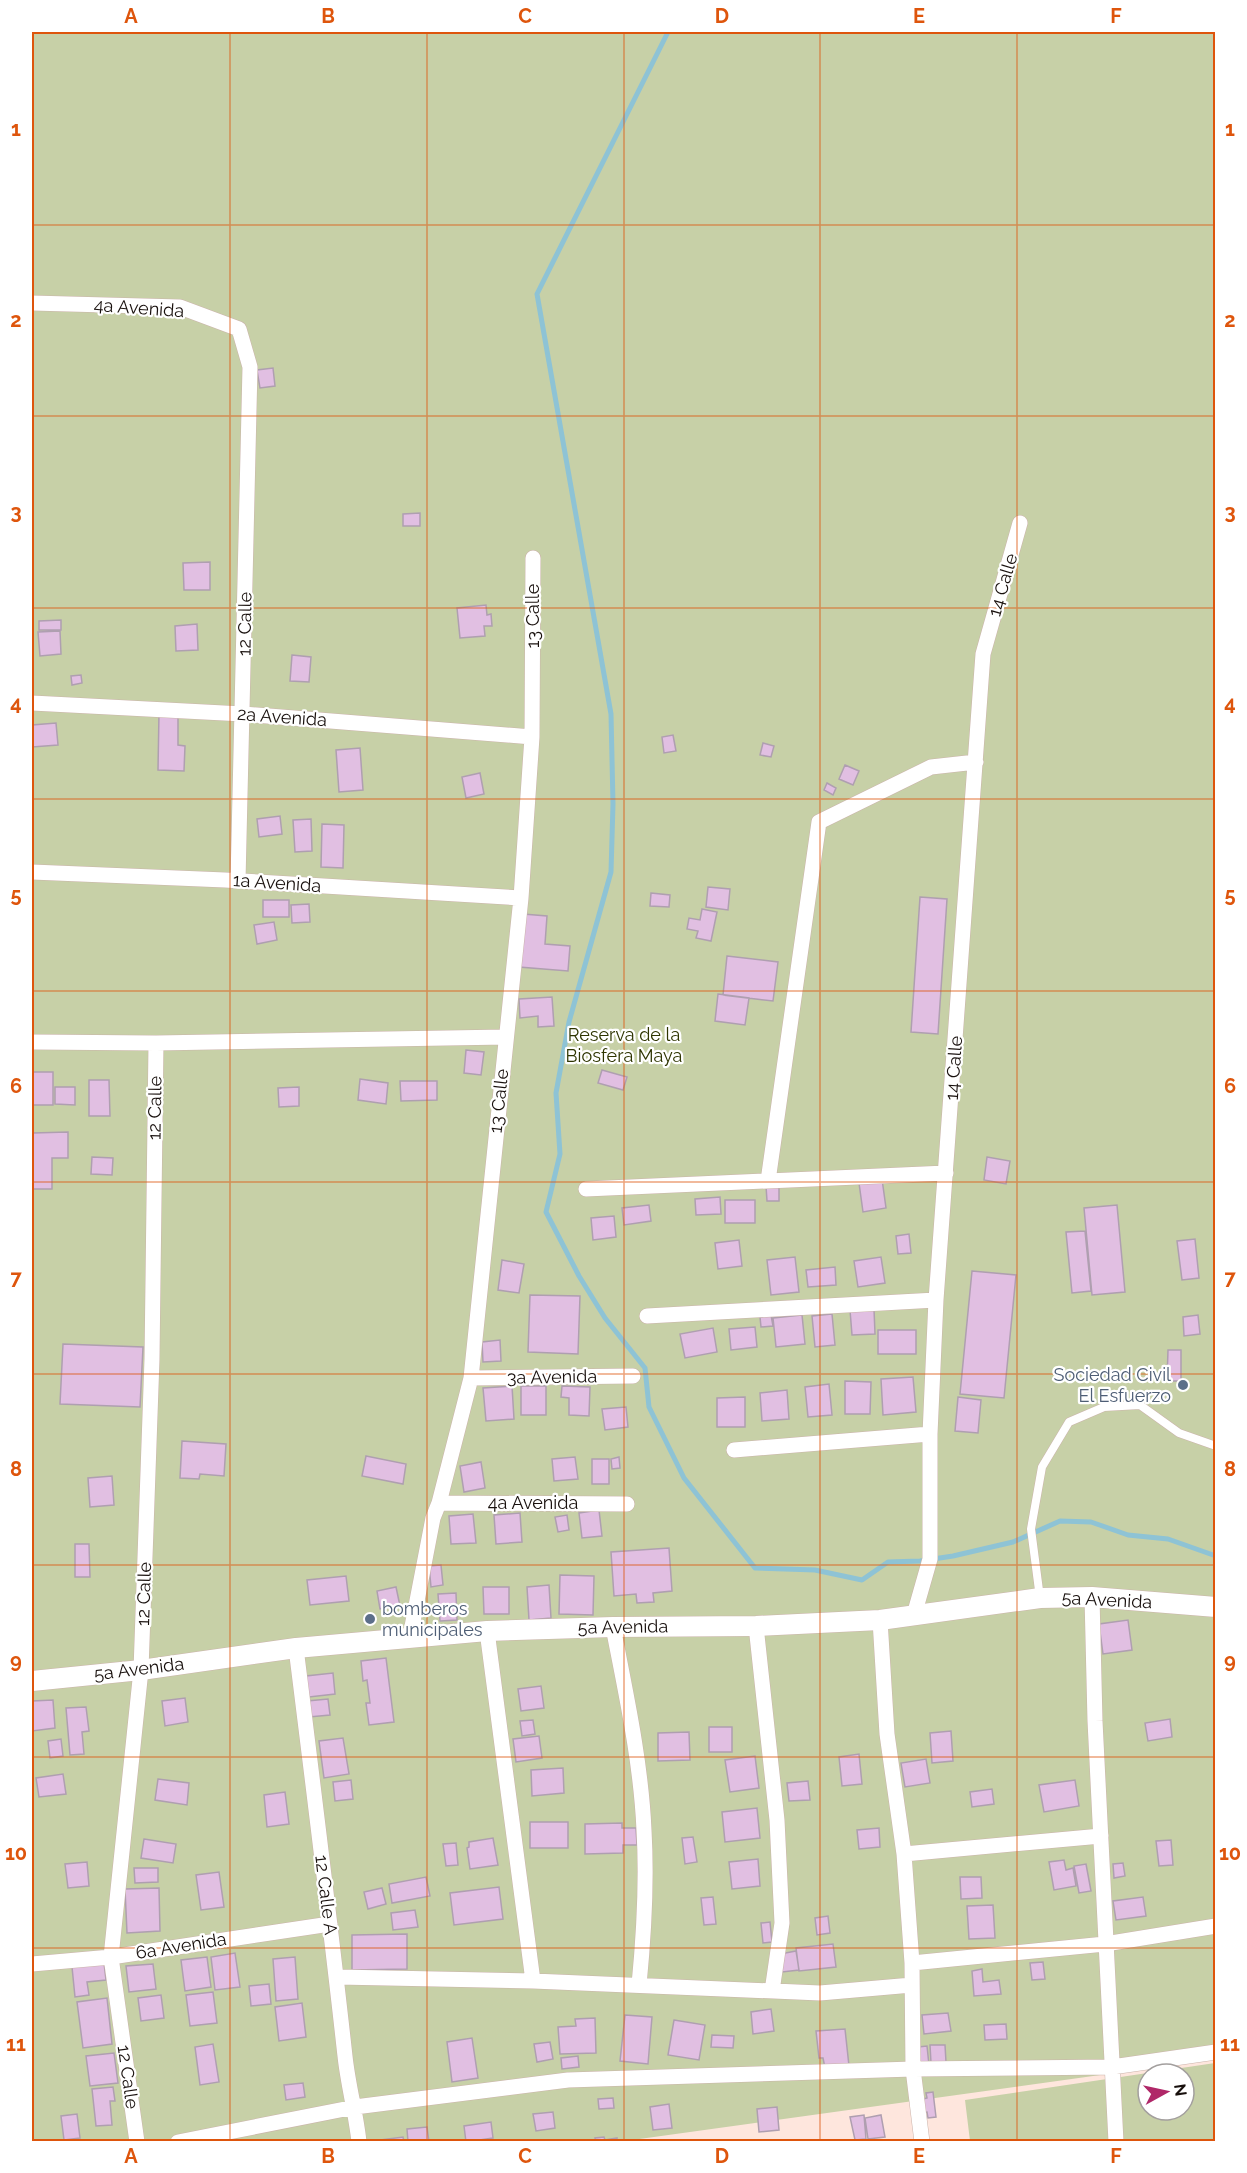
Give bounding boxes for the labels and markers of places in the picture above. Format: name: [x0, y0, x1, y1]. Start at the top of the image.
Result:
place label: Sociedad Civil El Esfuerzo: [1054, 1364, 1171, 1406]
marker: Sociedad Civil El Esfuerzo: [1176, 1378, 1190, 1392]
place label: bomberos municipales: [382, 1598, 483, 1640]
marker: bomberos municipales: [363, 1612, 377, 1626]

